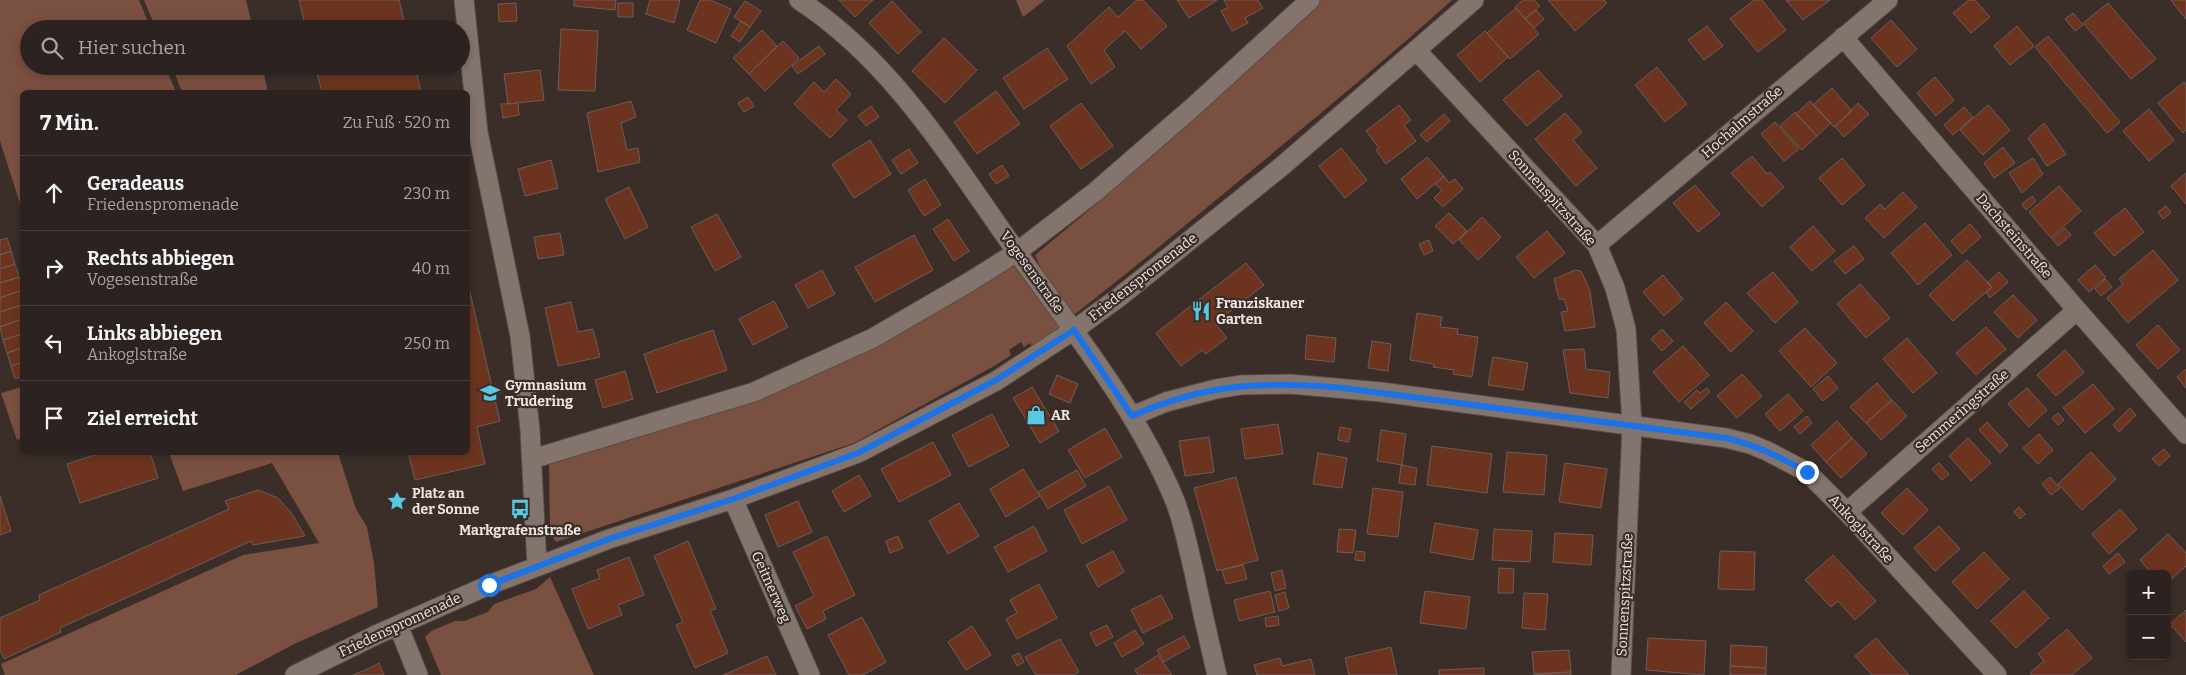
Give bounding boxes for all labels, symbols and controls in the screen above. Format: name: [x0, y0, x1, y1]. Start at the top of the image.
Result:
search box: [20, 20, 470, 75]
icon: search: [38, 34, 66, 62]
text: Hier suchen: [78, 36, 186, 59]
street label: Hochalmstraße: [1698, 82, 1786, 162]
text: 7 Min.: [40, 110, 99, 136]
text: Zu Fuß · 520 m: [343, 113, 450, 132]
street label: Sonnenspitzstraße: [1504, 147, 1600, 249]
text: Geradeaus: [87, 172, 184, 195]
icon: ahead: [40, 179, 68, 207]
text: 230 m: [403, 184, 450, 203]
street label: Dachsteinstraße: [1972, 190, 2056, 282]
text: Friedenspromenade: [87, 195, 239, 214]
street label: Vogesenstraße: [997, 228, 1067, 316]
street label: Friedenspromenade: [1085, 229, 1201, 325]
text: Rechts abbiegen: [87, 247, 234, 270]
icon: right: [40, 254, 68, 282]
text: 40 m: [412, 259, 450, 278]
text: Vogesenstraße: [87, 270, 198, 289]
place label: Franziskaner Garten: [1216, 295, 1305, 328]
restaurant icon: Franziskaner Garten: [1190, 300, 1212, 322]
text: Links abbiegen: [87, 322, 222, 345]
icon: left: [40, 329, 68, 357]
text: 250 m: [404, 334, 450, 353]
text: Ankoglstraße: [87, 345, 187, 364]
street label: Semmeringstraße: [1912, 366, 2012, 456]
place label: Gymnasium Trudering: [505, 377, 587, 410]
school or university icon: Gymnasium Trudering: [479, 382, 501, 404]
icon: arrive: [40, 404, 68, 432]
shop icon: AR: [1025, 404, 1047, 426]
text: Ziel erreicht: [87, 407, 198, 430]
place label: AR: [1051, 407, 1071, 424]
route end: [1796, 461, 1819, 484]
place label: Platz an der Sonne: [412, 485, 480, 518]
place icon: Platz an der Sonne: [386, 490, 408, 512]
street label: Ankoglstraße: [1825, 491, 1897, 567]
bus stop icon: Markgrafenstraße: [509, 498, 531, 520]
place label: Markgrafenstraße: [459, 522, 581, 539]
street label: Sonnenspitzstraße: [1613, 533, 1637, 657]
street label: Geitnerweg: [748, 549, 794, 626]
map controls: [2126, 570, 2171, 660]
button: +: [2126, 570, 2171, 615]
route start: [478, 574, 501, 597]
street label: Friedenspromenade: [336, 589, 464, 661]
button: −: [2126, 615, 2171, 660]

